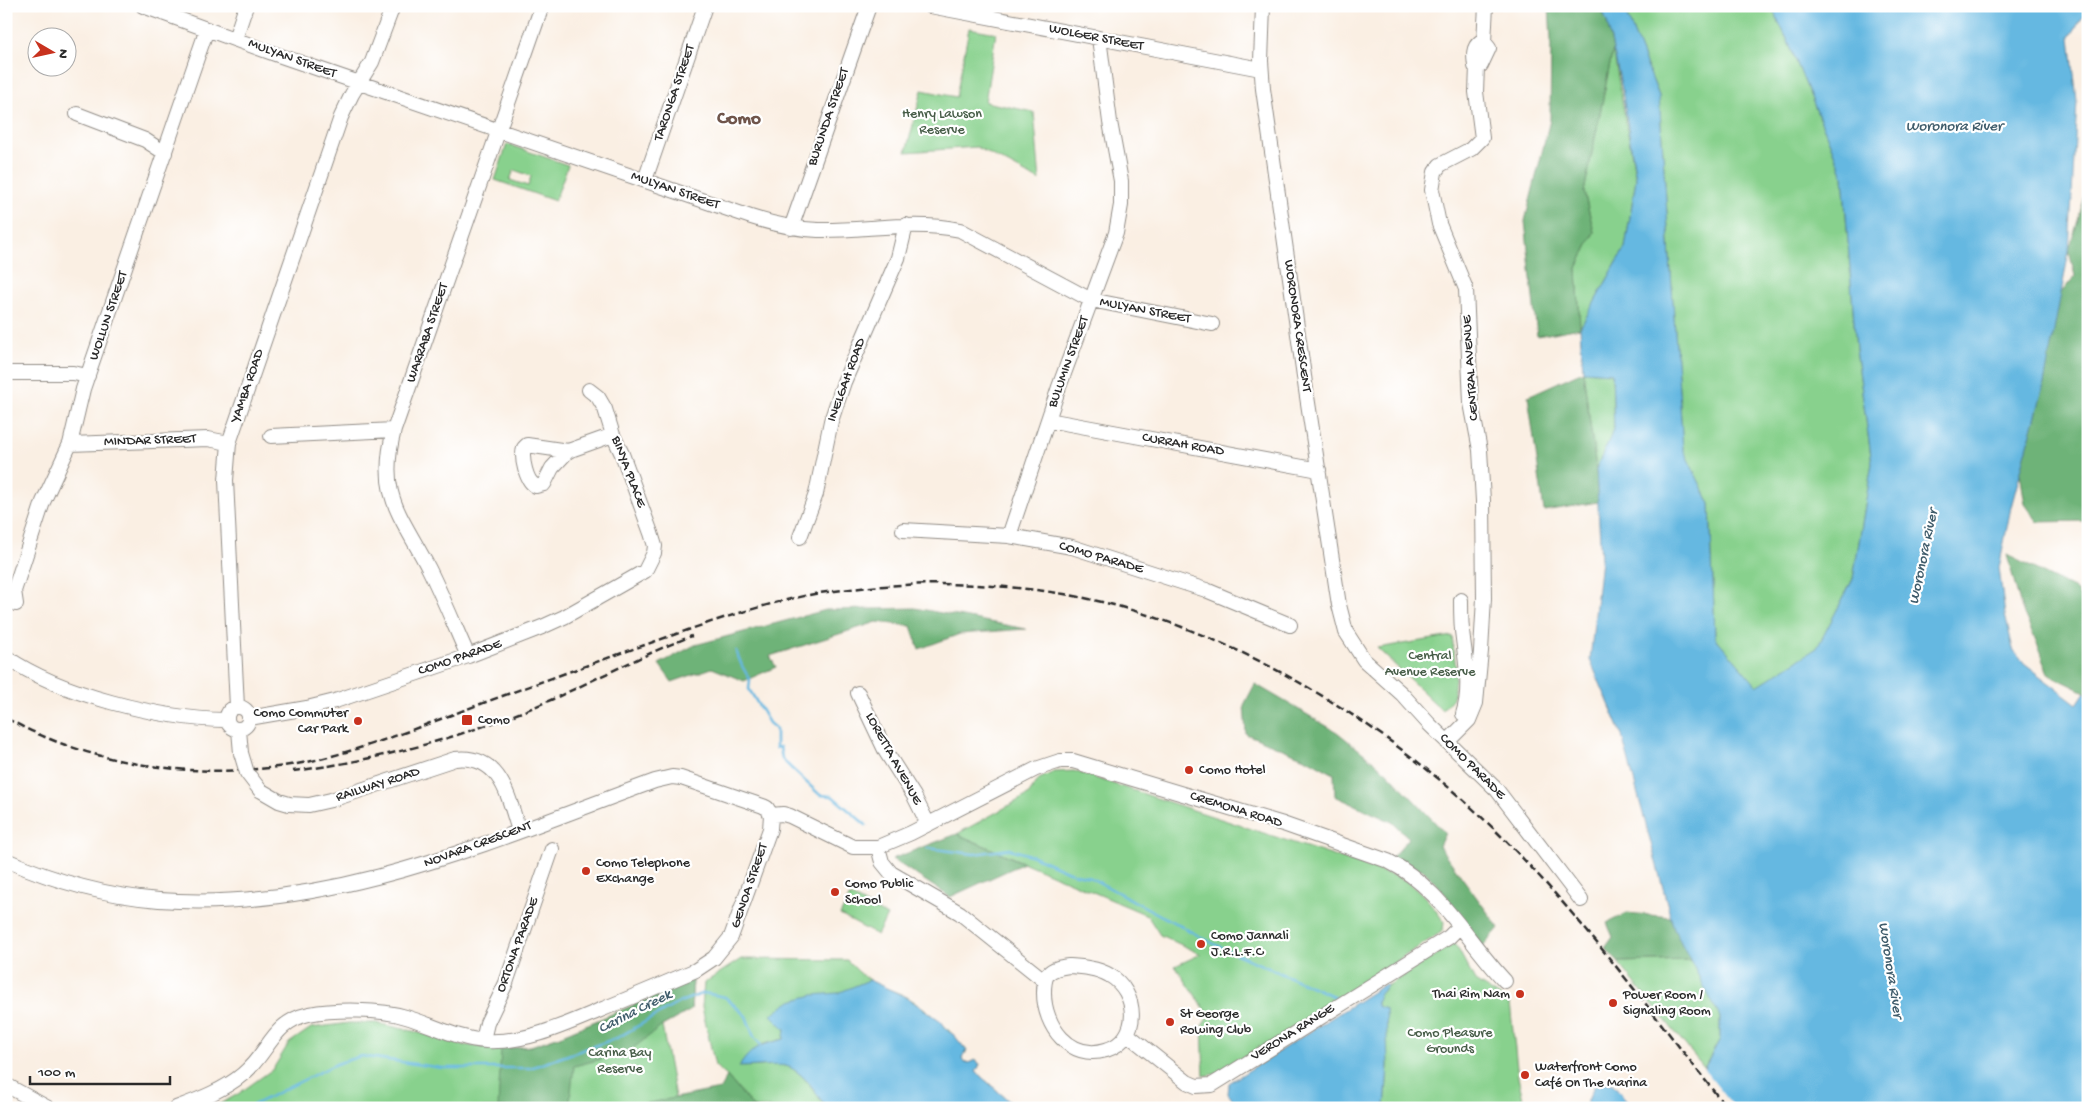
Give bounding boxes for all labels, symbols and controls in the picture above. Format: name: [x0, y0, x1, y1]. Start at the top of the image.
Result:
street label: WOLGER STREET: [1047, 21, 1145, 56]
north arrow: [28, 28, 78, 78]
street label: MULYAN STREET: [246, 35, 339, 83]
street label: TARONGA STREET: [650, 42, 700, 144]
text: N: [53, 48, 71, 59]
street label: BURUNDA STREET: [804, 65, 854, 169]
park label: Henry Lawson Reserve: [902, 106, 982, 139]
district label: Como: [716, 108, 761, 131]
water label: Woronora River: [1906, 118, 2005, 136]
street label: MULYAN STREET: [629, 168, 722, 214]
street label: WORONORA CRESCENT: [1279, 259, 1315, 394]
street label: WOLLUN STREET: [86, 269, 132, 363]
street label: WARRABA STREET: [403, 281, 453, 385]
street label: MULYAN STREET: [1098, 294, 1192, 328]
street label: BULUMIN STREET: [1044, 313, 1094, 411]
street label: CENTRAL AVENUE: [1459, 313, 1483, 421]
street label: INELGAH ROAD: [824, 335, 870, 424]
street label: YAMBA ROAD: [227, 346, 269, 427]
street label: CURRAH ROAD: [1141, 429, 1226, 461]
street label: MINDAR STREET: [104, 431, 197, 451]
street label: BINYA PLACE: [606, 433, 650, 511]
water label: Woronora River: [1905, 505, 1943, 606]
street label: COMO PARADE: [1057, 538, 1146, 578]
street label: COMO PARADE: [416, 635, 505, 680]
park label: Central Avenue Reserve: [1385, 648, 1476, 681]
place label: Como Commuter Car Park: [253, 705, 350, 738]
street label: LORETTA AVENUE: [861, 710, 926, 809]
place label: Como: [478, 712, 510, 729]
marker: Como: [460, 713, 474, 727]
marker: Como Commuter Car Park: [352, 715, 364, 727]
street label: COMO PARADE: [1435, 730, 1510, 805]
place label: Como Hotel: [1199, 762, 1266, 779]
street label: RAILWAY ROAD: [334, 763, 423, 807]
marker: Como Hotel: [1183, 764, 1195, 776]
street label: CREMONA ROAD: [1188, 788, 1285, 832]
street label: NOVARA CRESCENT: [422, 817, 535, 872]
street label: GENOA STREET: [728, 841, 773, 931]
place label: Como Telephone Exchange: [596, 855, 691, 888]
marker: Como Telephone Exchange: [580, 865, 592, 877]
place label: Como Public School: [845, 876, 914, 909]
marker: Como Public School: [829, 886, 841, 898]
street label: ORTONA PARADE: [493, 894, 543, 995]
water label: Woronora River: [1874, 921, 1907, 1022]
place label: Como Jannali J.R.L.F.C: [1211, 928, 1289, 961]
marker: Como Jannali J.R.L.F.C: [1195, 938, 1207, 950]
water label: Carina Creek: [595, 985, 676, 1038]
place label: Thai Rim Nam: [1431, 986, 1510, 1003]
place label: Power Room / Signaling Room: [1622, 987, 1711, 1020]
marker: Thai Rim Nam: [1514, 988, 1526, 1000]
marker: Power Room / Signaling Room: [1607, 997, 1619, 1009]
street label: VERONA RANGE: [1247, 1000, 1339, 1066]
place label: St George Rowing Club: [1180, 1006, 1252, 1039]
marker: St George Rowing Club: [1164, 1016, 1176, 1028]
park label: Como Pleasure Grounds: [1407, 1025, 1493, 1058]
park label: Carina Bay Reserve: [589, 1045, 652, 1078]
scale bar: [30, 1054, 170, 1086]
place label: Waterfront Como Café On The Marina: [1535, 1059, 1648, 1092]
text: 100 m: [37, 1064, 76, 1082]
marker: Waterfront Como Café On The Marina: [1519, 1069, 1531, 1081]

